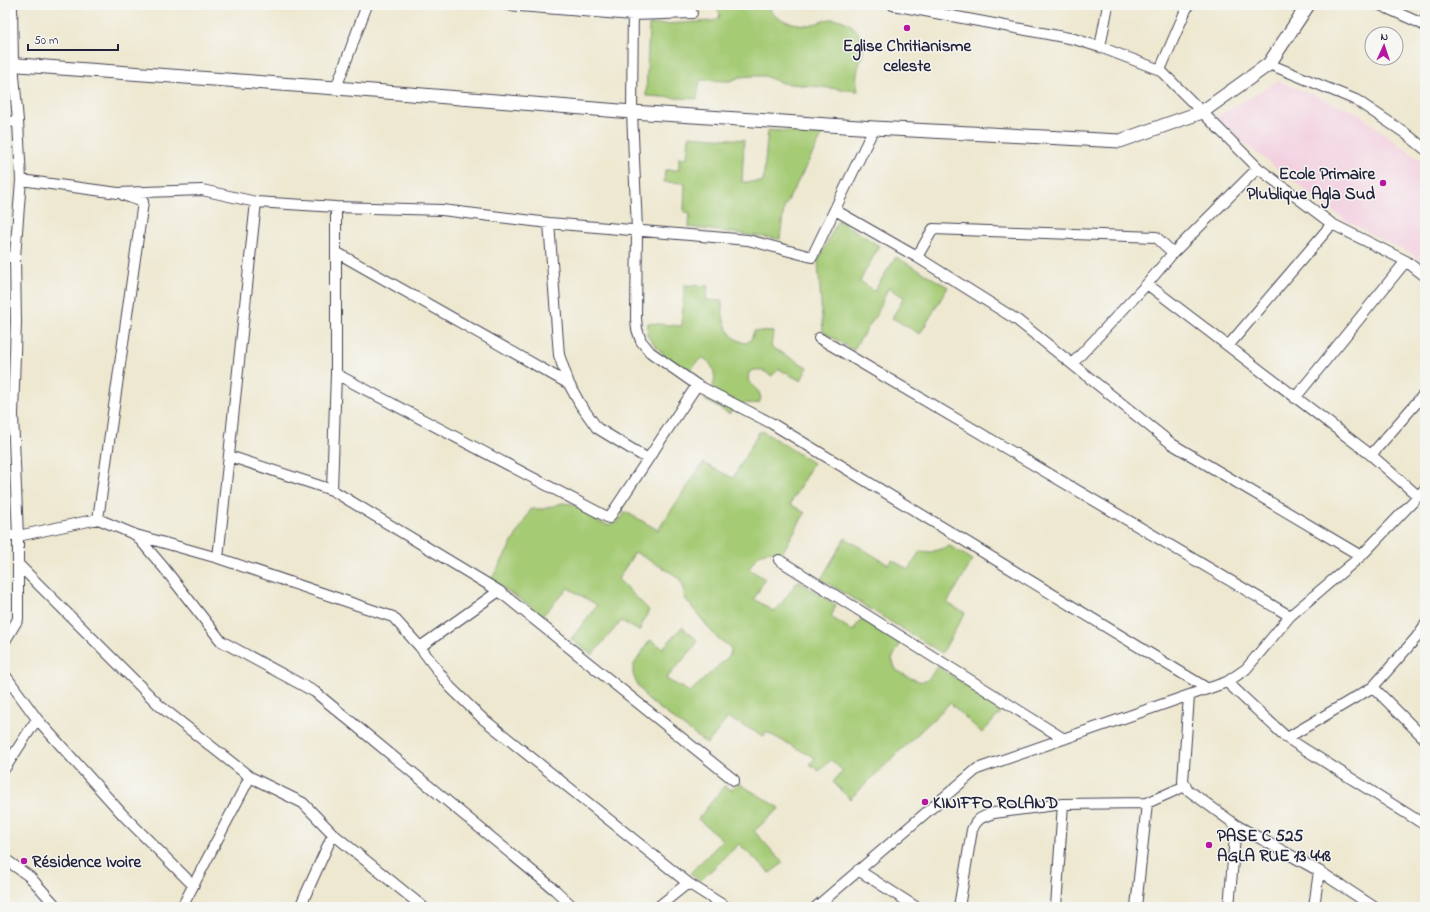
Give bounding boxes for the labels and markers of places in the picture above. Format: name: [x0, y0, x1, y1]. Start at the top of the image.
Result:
marker: Eglise Chritianisme celeste: [902, 23, 912, 33]
place label: Eglise Chritianisme celeste: [843, 34, 973, 79]
place label: Ecole Primaire Plublique Agla Sud: [1247, 162, 1376, 209]
marker: Ecole Primaire Plublique Agla Sud: [1378, 178, 1388, 188]
place label: KINIFFO ROLAND: [933, 791, 1058, 816]
marker: KINIFFO ROLAND: [920, 797, 930, 807]
place label: PASE C 525 AGLA RUE 13 448: [1217, 824, 1332, 869]
marker: PASE C 525 AGLA RUE 13 448: [1204, 840, 1214, 850]
place label: Résidence Ivoire: [32, 850, 142, 875]
marker: Résidence Ivoire: [19, 856, 29, 866]

